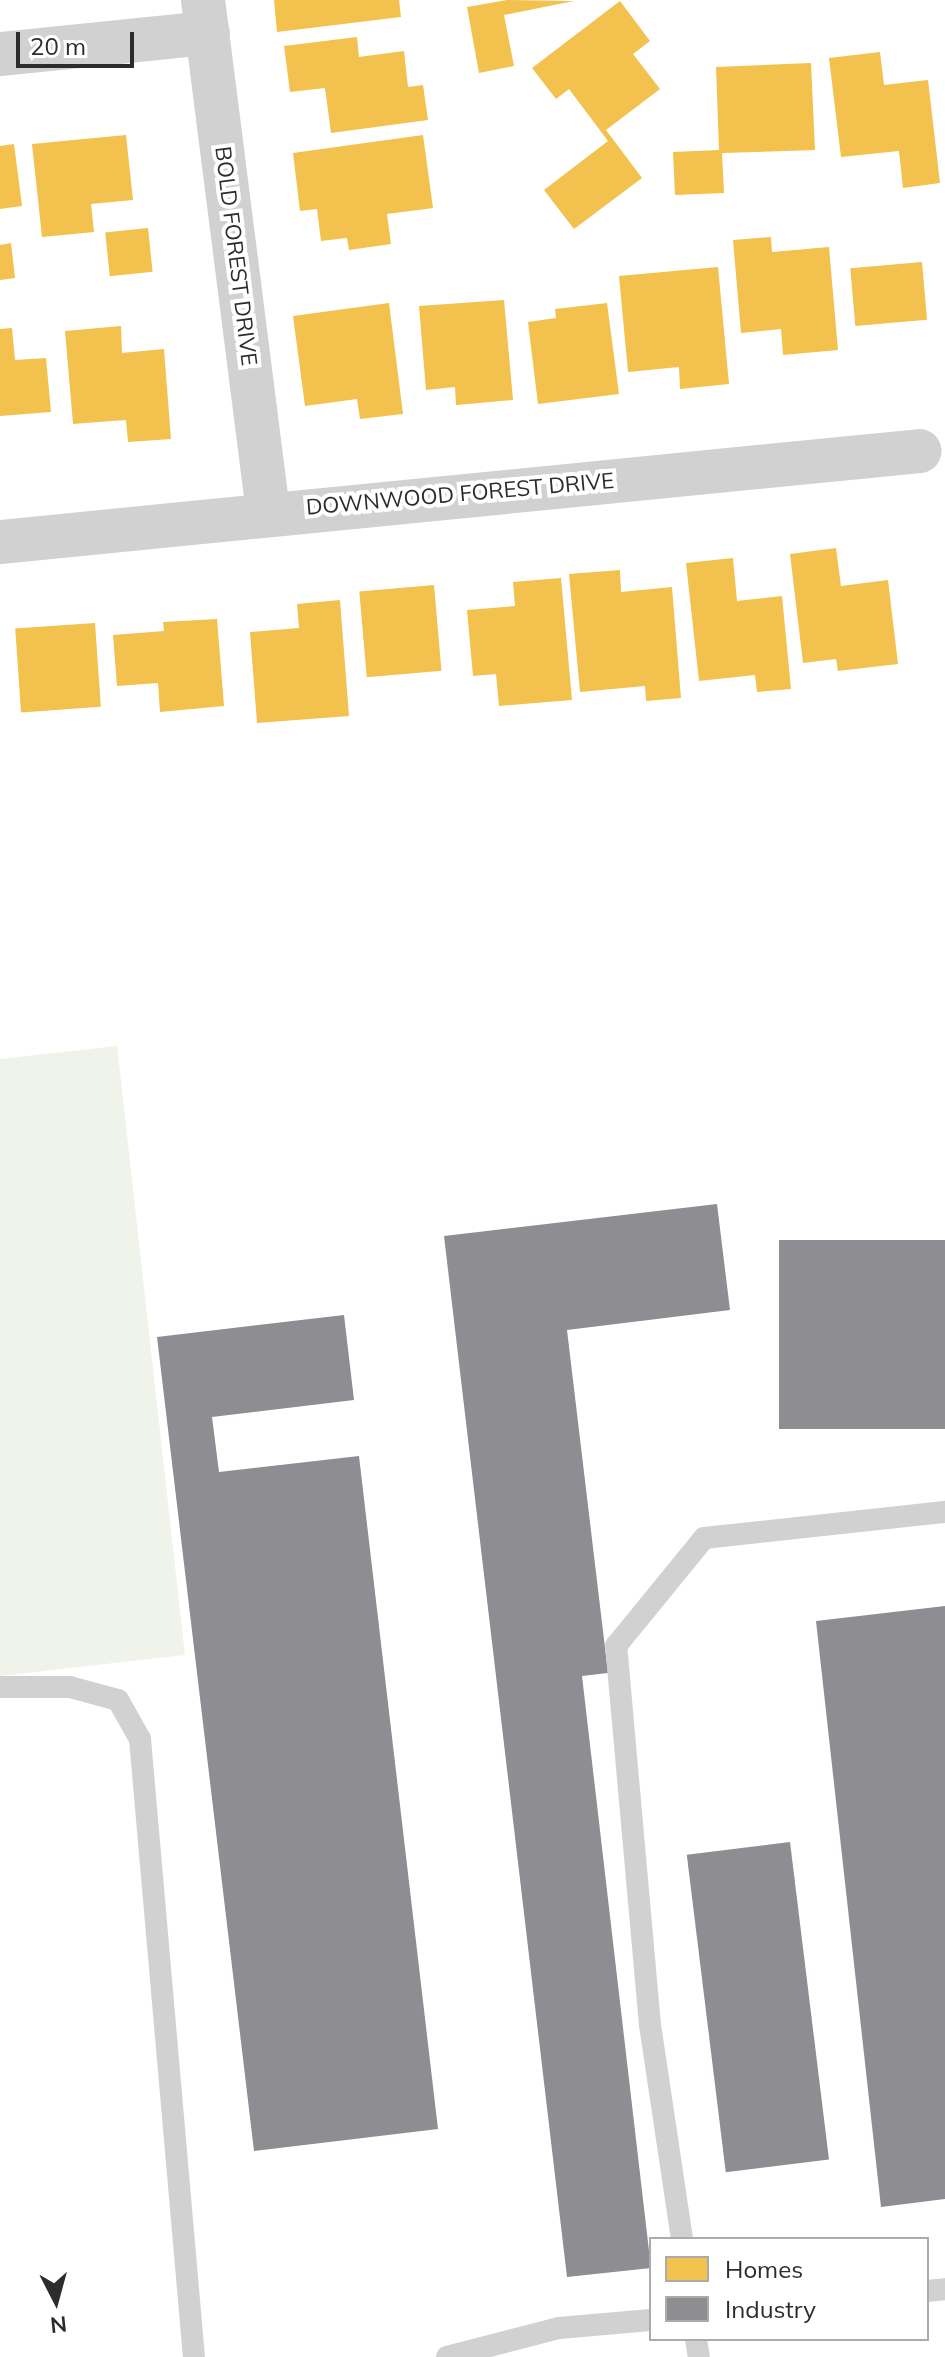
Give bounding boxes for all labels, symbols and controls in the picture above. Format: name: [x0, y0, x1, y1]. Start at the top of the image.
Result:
scale bar: [20, 16, 138, 66]
text: 20 m: [30, 31, 86, 61]
street label: BOLD FOREST DRIVE: [209, 145, 263, 367]
street label: DOWNWOOD FOREST DRIVE: [305, 467, 615, 521]
legend: [649, 2237, 929, 2341]
text: Homes: [725, 2254, 803, 2284]
north arrow: [16, 2261, 96, 2341]
text: Industry: [725, 2294, 816, 2324]
text: N: [49, 2310, 68, 2340]

